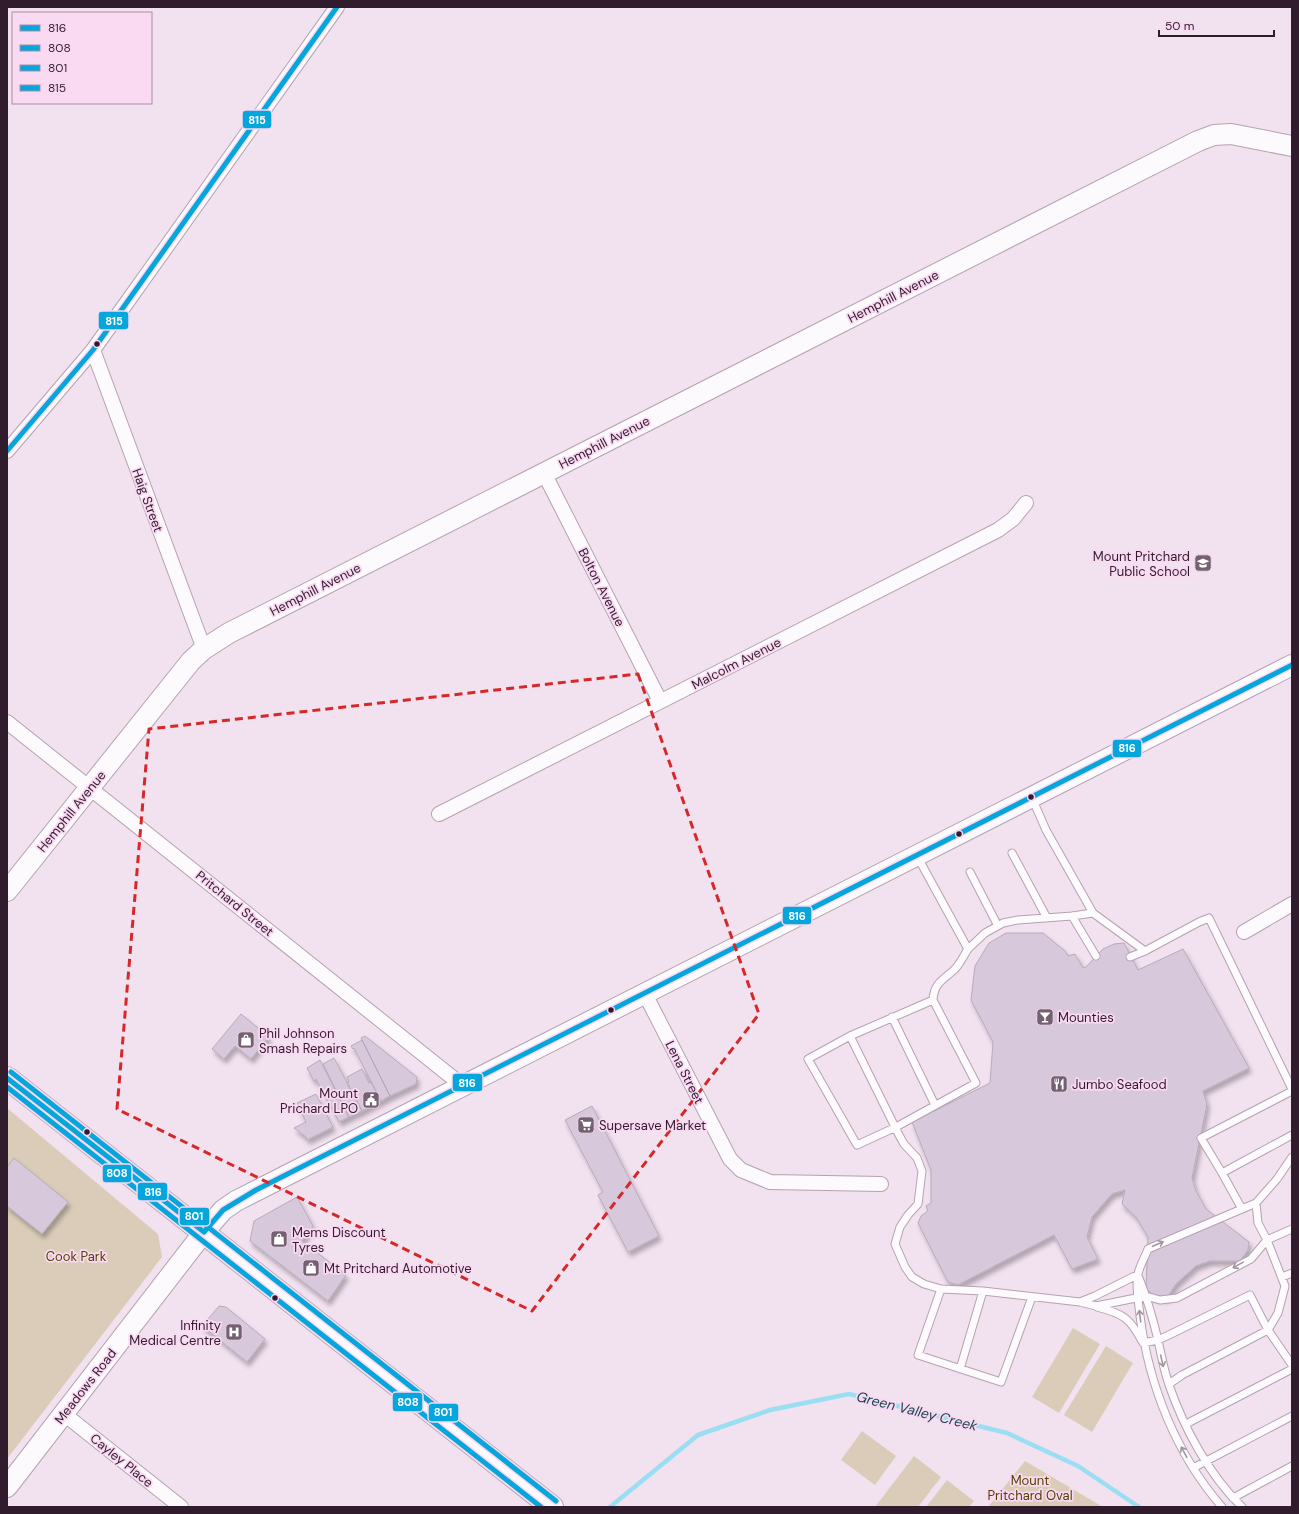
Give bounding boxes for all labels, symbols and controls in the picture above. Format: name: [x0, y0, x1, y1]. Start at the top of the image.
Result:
legend: [12, 12, 152, 104]
scale bar: [1159, 12, 1274, 38]
text: 50 m: [1165, 18, 1194, 34]
text: 816: [48, 20, 66, 36]
text: 808: [48, 40, 71, 56]
text: 801: [48, 60, 67, 76]
text: 815: [48, 80, 66, 96]
line badge: 815: [242, 110, 272, 129]
text: 815: [248, 113, 266, 127]
street label: Hemphill Avenue: [845, 266, 942, 327]
line badge: 815: [98, 311, 129, 330]
text: 815: [105, 314, 123, 328]
unlabelled marker: [92, 339, 102, 349]
street label: Hemphill Avenue: [556, 412, 653, 473]
street label: Haig Street: [128, 466, 167, 534]
street label: Bolton Avenue: [574, 545, 629, 629]
place label: Mount Pritchard Public School: [1093, 548, 1190, 580]
school or university icon: Mount Pritchard Public School: [1193, 553, 1213, 573]
street label: Hemphill Avenue: [267, 559, 364, 620]
street label: Malcolm Avenue: [689, 634, 784, 693]
line badge: 816: [1112, 739, 1142, 758]
text: 816: [1118, 741, 1136, 755]
street label: Hemphill Avenue: [33, 767, 109, 856]
unlabelled marker: [1026, 792, 1036, 802]
unlabelled marker: [954, 829, 964, 839]
street label: Pritchard Street: [192, 867, 277, 940]
line badge: 816: [782, 906, 812, 925]
text: 816: [788, 909, 806, 923]
unlabelled marker: [606, 1005, 616, 1015]
bar icon: Mounties: [1035, 1007, 1055, 1027]
place label: Mounties: [1058, 1009, 1114, 1026]
place label: Phil Johnson Smash Repairs: [259, 1025, 347, 1057]
shop icon: Phil Johnson Smash Repairs: [236, 1030, 256, 1050]
street label: Lena Street: [661, 1038, 708, 1107]
line badge: 816: [452, 1073, 483, 1092]
restaurant icon: Jumbo Seafood: [1049, 1074, 1069, 1094]
text: 816: [458, 1076, 476, 1090]
place label: Jumbo Seafood: [1072, 1076, 1167, 1093]
place label: Mount Prichard LPO: [280, 1085, 358, 1117]
public building icon: Mount Prichard LPO: [361, 1090, 381, 1110]
supermarket icon: Supersave Market: [576, 1115, 596, 1135]
place label: Supersave Market: [599, 1117, 706, 1134]
unlabelled marker: [82, 1127, 92, 1137]
line badge: 808: [102, 1164, 132, 1183]
text: 808: [106, 1166, 128, 1180]
line badge: 816: [137, 1182, 168, 1201]
text: 816: [144, 1185, 162, 1199]
line badge: 801: [179, 1207, 210, 1226]
text: 801: [185, 1209, 203, 1223]
place label: Mems Discount Tyres: [292, 1224, 386, 1256]
shop icon: Mems Discount Tyres: [269, 1229, 289, 1249]
one-way arrow: [1152, 1240, 1164, 1248]
park label: Cook Park: [46, 1248, 107, 1265]
shop icon: Mt Pritchard Automotive: [301, 1258, 321, 1278]
place label: Mt Pritchard Automotive: [324, 1260, 472, 1277]
one-way arrow: [1232, 1262, 1244, 1270]
unlabelled marker: [270, 1293, 280, 1303]
one-way arrow: [1136, 1310, 1144, 1323]
place label: Infinity Medical Centre: [129, 1317, 221, 1349]
hospital icon: Infinity Medical Centre: [224, 1322, 244, 1342]
street label: Meadows Road: [51, 1345, 120, 1427]
one-way arrow: [1159, 1354, 1167, 1367]
water label: Green Valley Creek: [855, 1387, 980, 1435]
line badge: 808: [392, 1392, 423, 1412]
text: 808: [397, 1395, 419, 1409]
line badge: 801: [428, 1403, 459, 1422]
text: 801: [434, 1405, 452, 1419]
street label: Cayley Place: [87, 1430, 157, 1491]
one-way arrow: [1180, 1446, 1188, 1458]
park label: Mount Pritchard Oval: [987, 1472, 1073, 1504]

